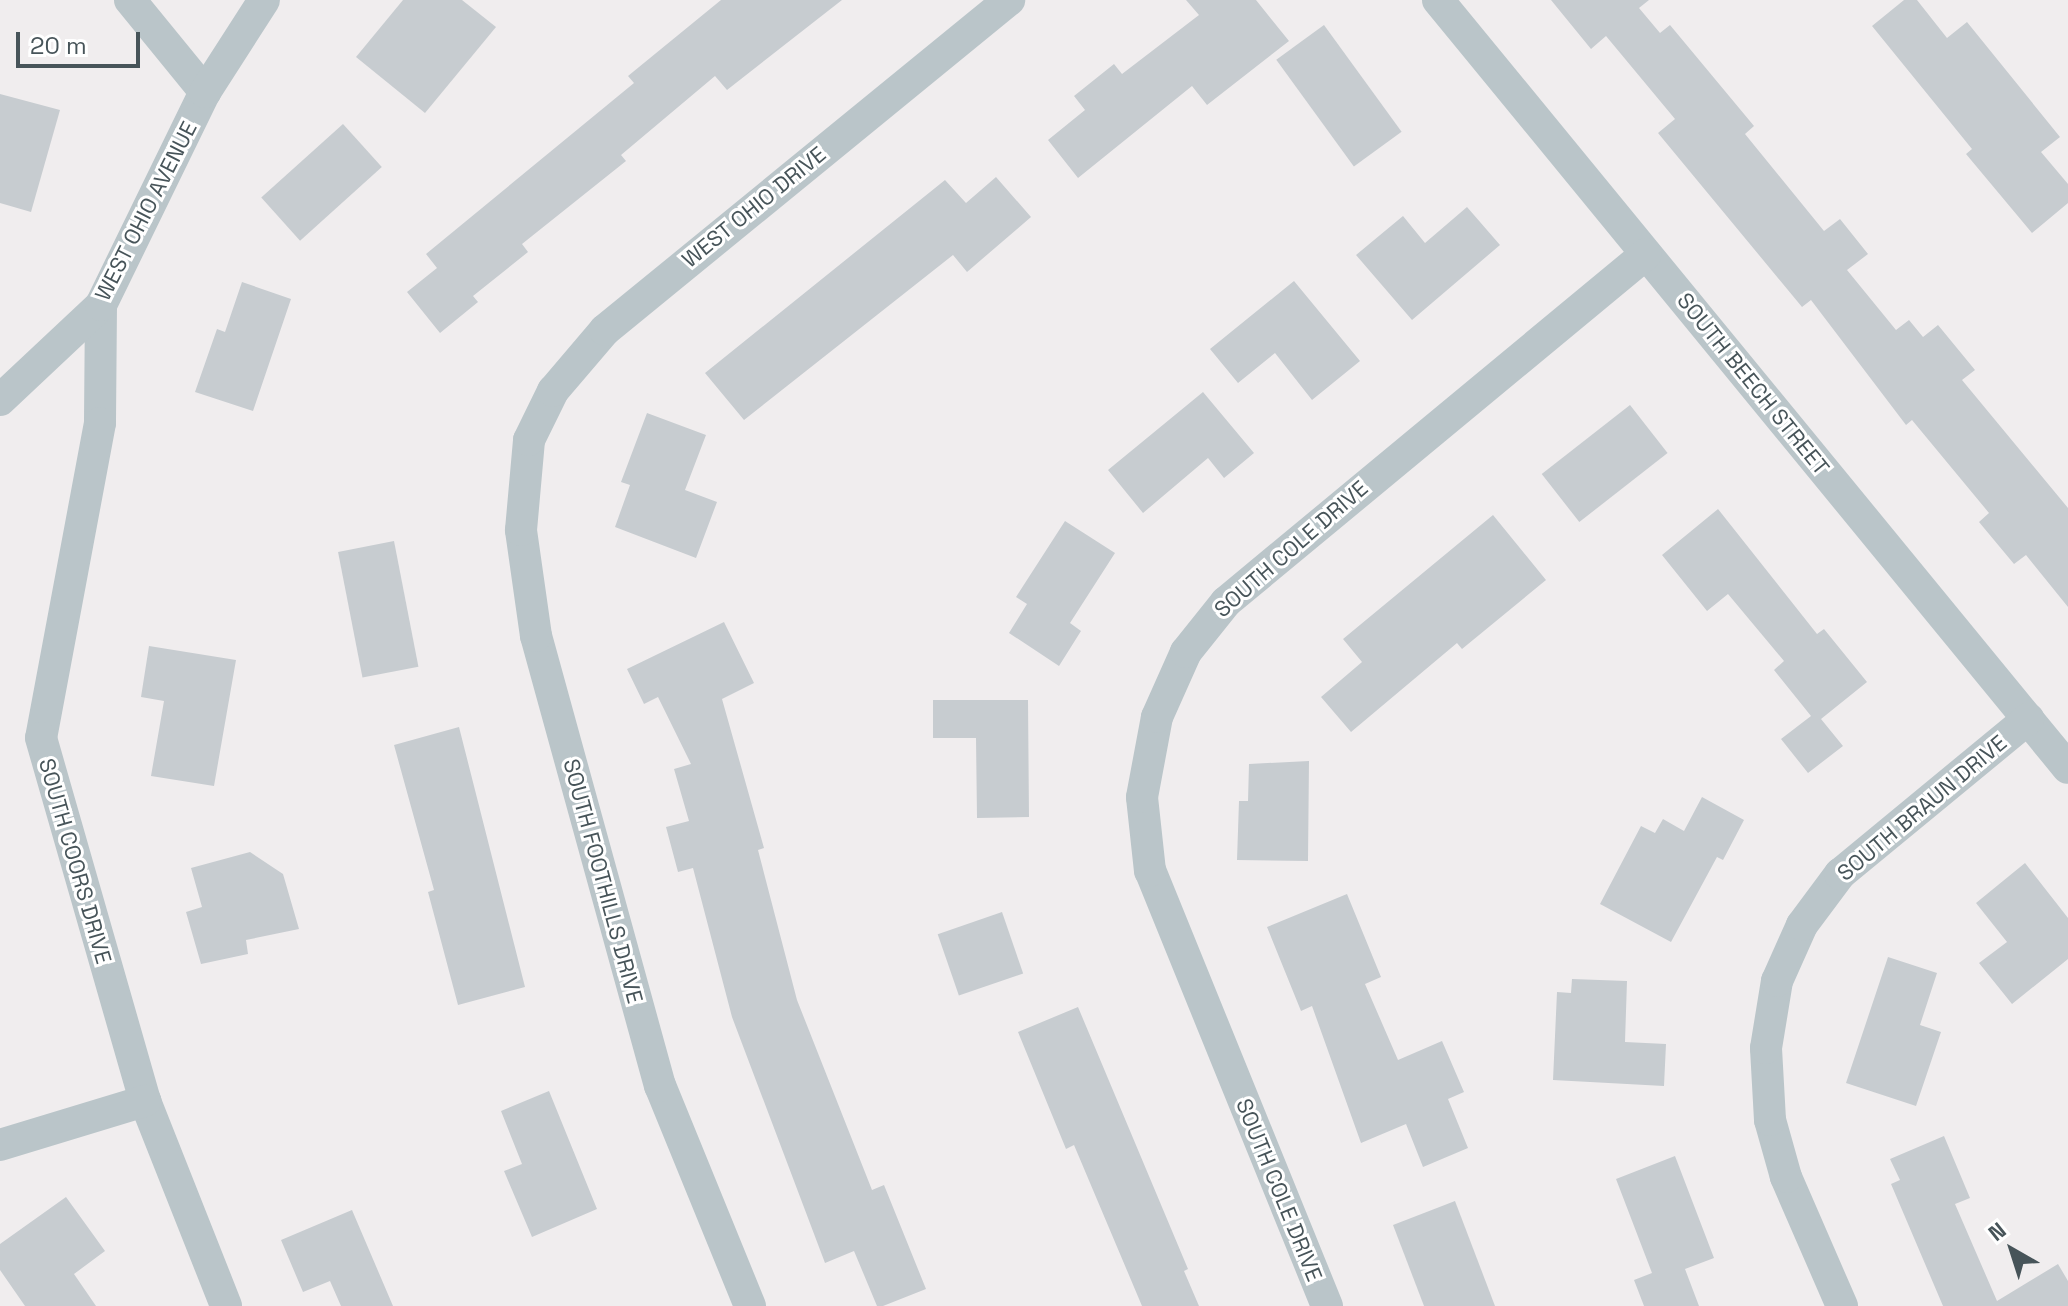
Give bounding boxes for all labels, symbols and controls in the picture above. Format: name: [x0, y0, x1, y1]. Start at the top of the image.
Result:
scale bar: [20, 16, 144, 66]
text: 20 m: [30, 30, 87, 61]
street label: WEST OHIO AVENUE: [89, 117, 203, 305]
street label: WEST OHIO DRIVE: [677, 141, 831, 273]
street label: SOUTH BEECH STREET: [1671, 288, 1835, 480]
street label: SOUTH COLE DRIVE: [1209, 475, 1373, 623]
street label: SOUTH BRAUN DRIVE: [1832, 730, 2012, 886]
street label: SOUTH COORS DRIVE: [33, 755, 117, 967]
street label: SOUTH FOOTHILLS DRIVE: [558, 756, 648, 1006]
street label: SOUTH COLE DRIVE: [1230, 1095, 1328, 1285]
north arrow: [1972, 1210, 2052, 1290]
text: N: [1982, 1216, 2011, 1247]

